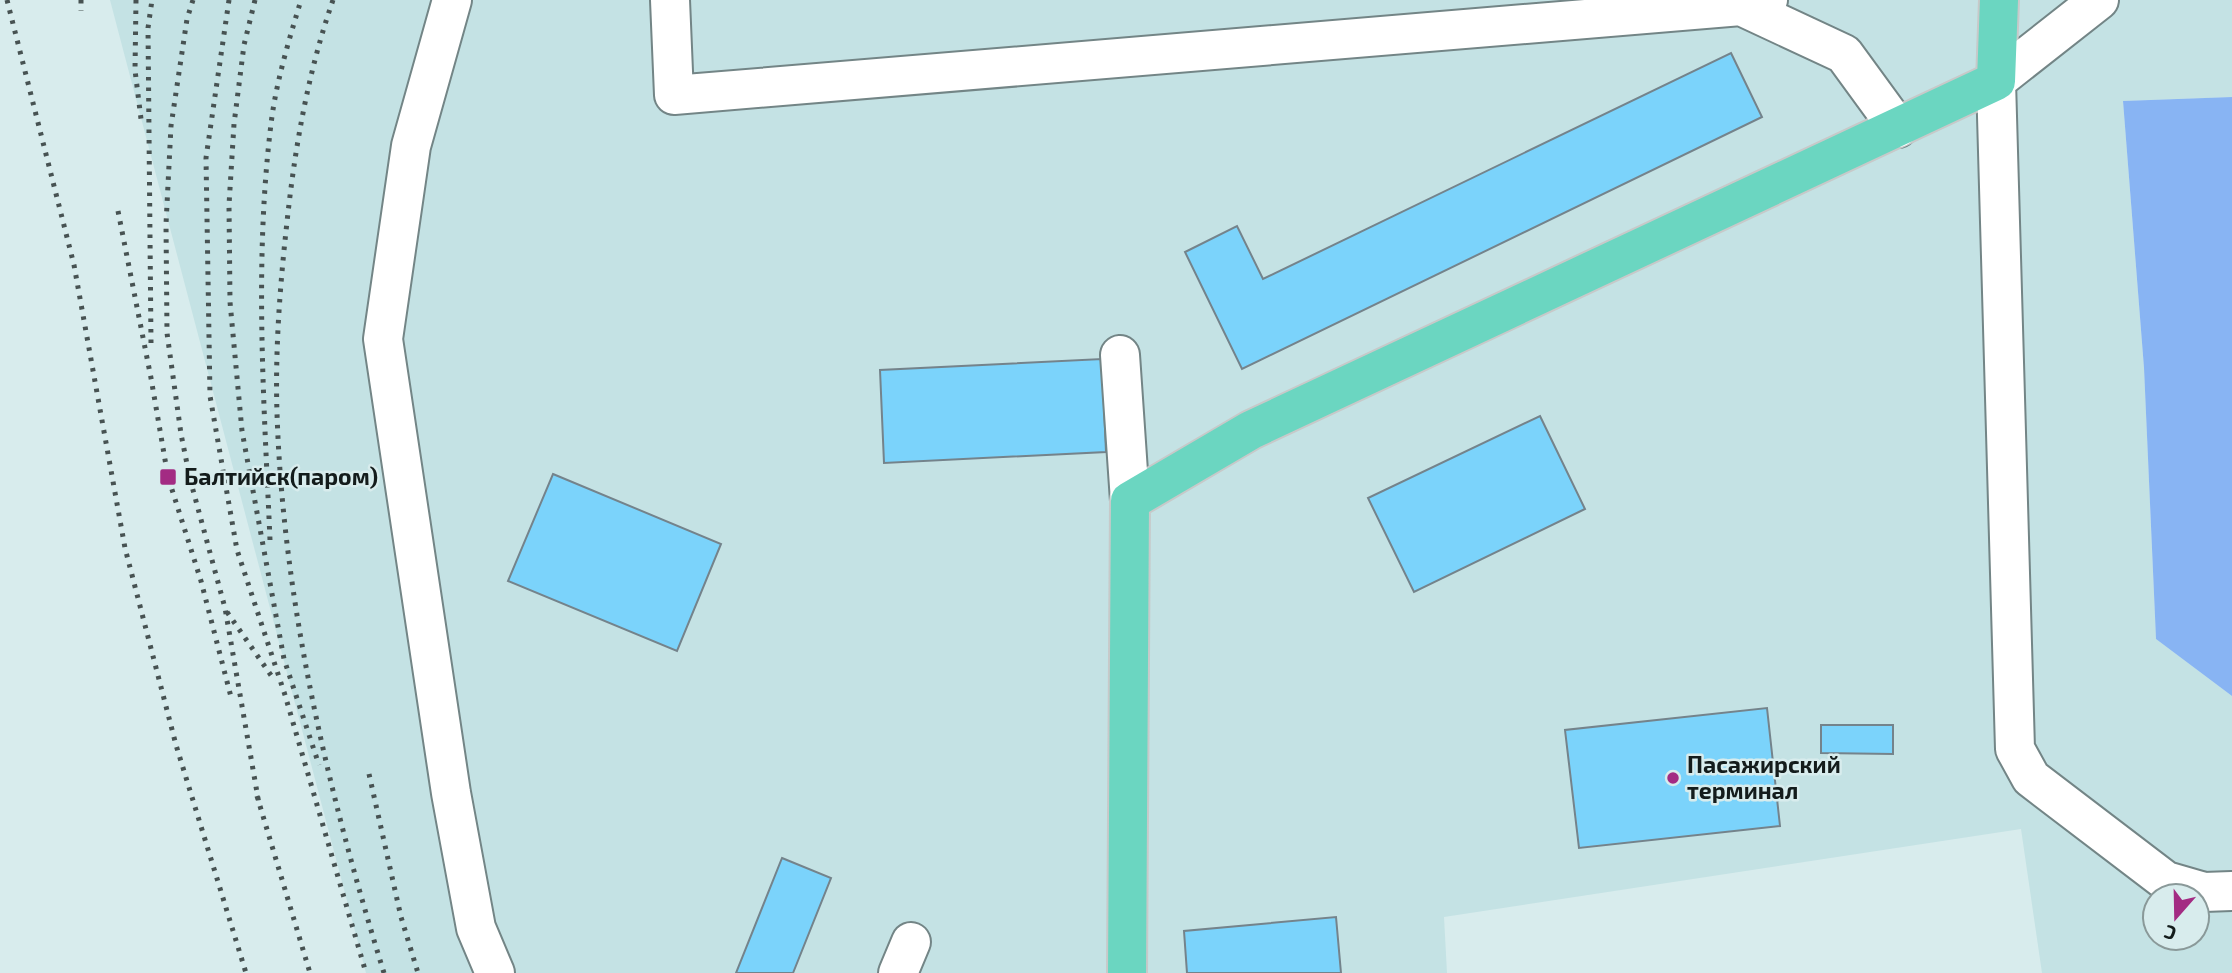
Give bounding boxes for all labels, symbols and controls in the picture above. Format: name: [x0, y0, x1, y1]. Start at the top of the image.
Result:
place label: Балтийск(паром): [184, 462, 378, 490]
marker: Балтийск(паром): [158, 467, 178, 487]
place label: Пасажирский терминал: [1687, 750, 1841, 804]
marker: Пасажирский терминал: [1665, 770, 1681, 786]
north arrow: [2141, 882, 2211, 952]
text: С: [2161, 921, 2179, 946]

